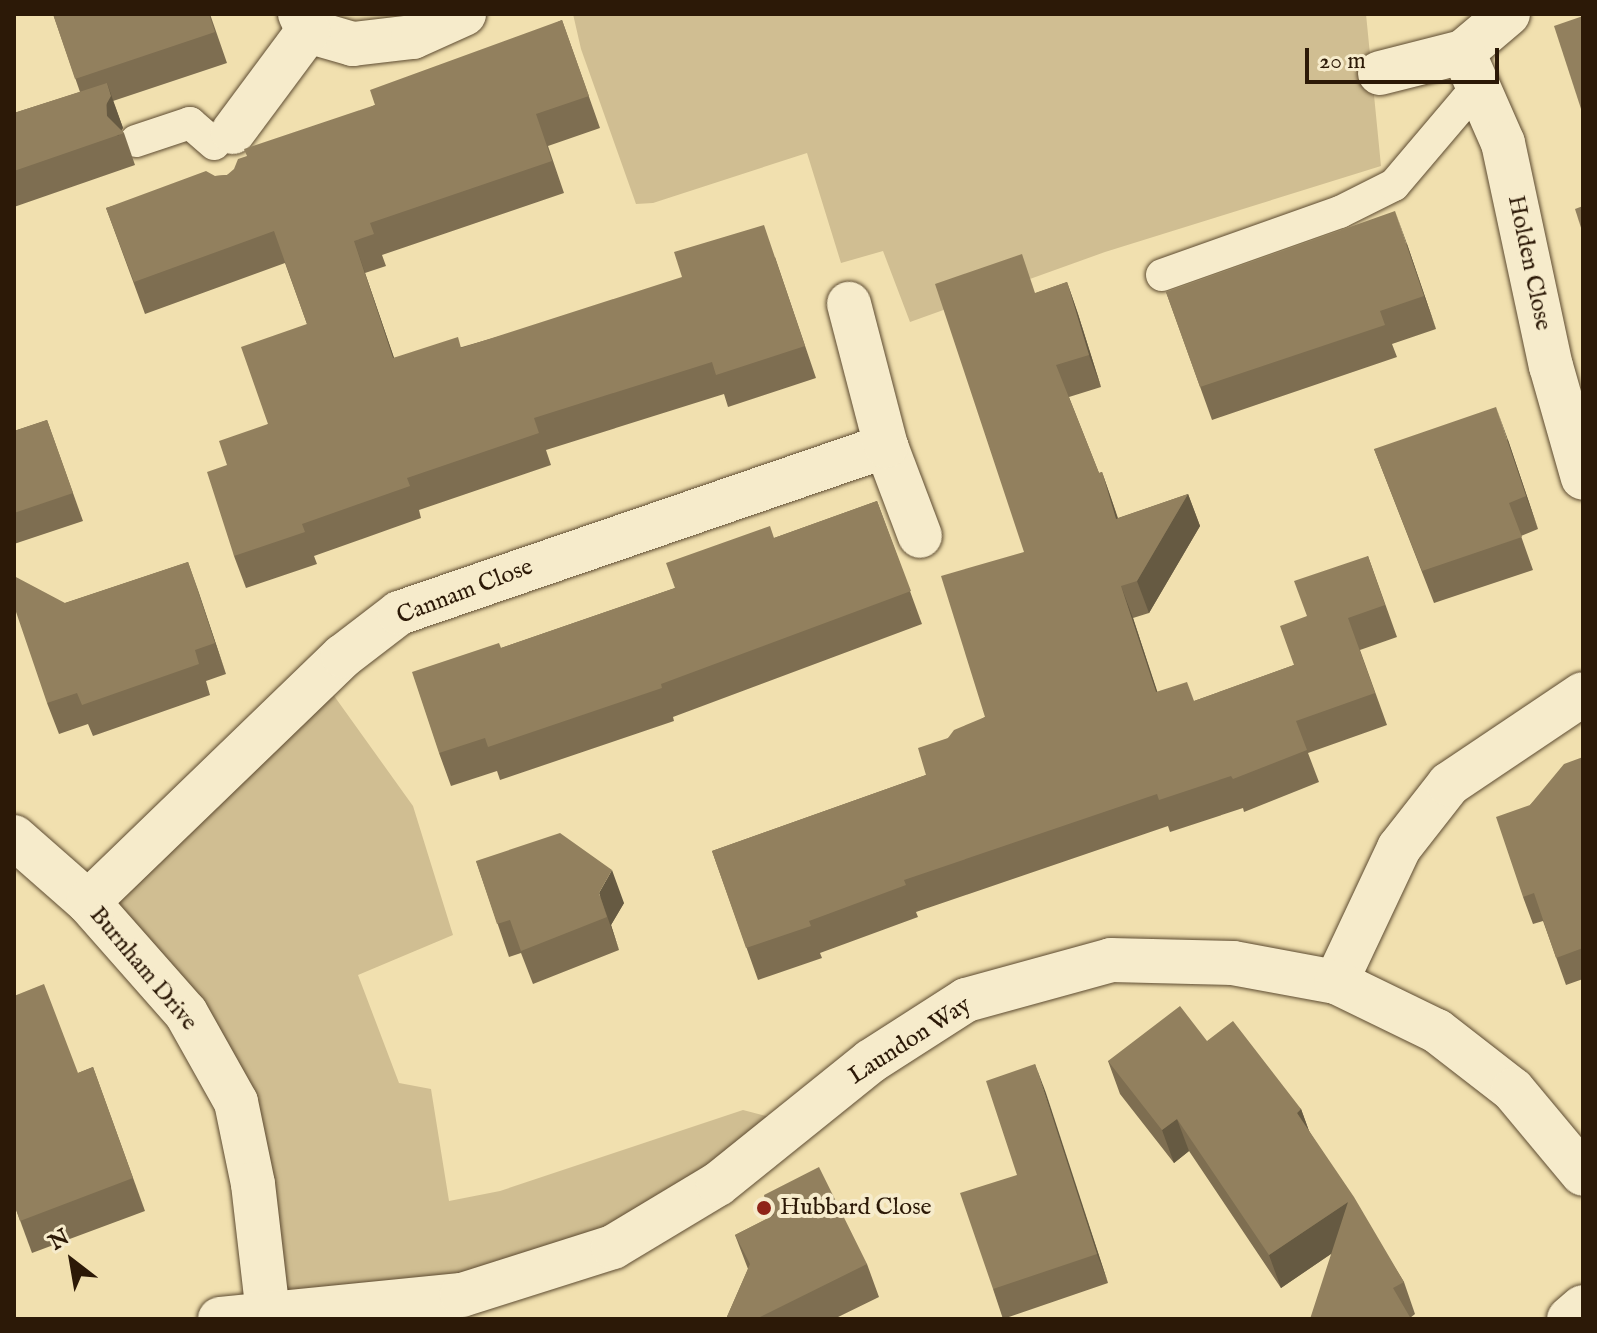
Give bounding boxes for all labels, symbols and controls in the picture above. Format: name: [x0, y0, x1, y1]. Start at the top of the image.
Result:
scale bar: [1309, 32, 1503, 82]
text: 20 m: [1319, 46, 1366, 77]
street label: Holden Close: [1501, 193, 1557, 333]
street label: Cannam Close: [393, 553, 537, 631]
street label: Burnham Drive: [83, 901, 203, 1037]
street label: Laundon Way: [844, 991, 976, 1091]
place label: Hubbard Close: [780, 1194, 932, 1222]
marker: Hubbard Close: [755, 1199, 773, 1217]
north arrow: [32, 1221, 112, 1301]
text: N: [44, 1224, 75, 1257]

